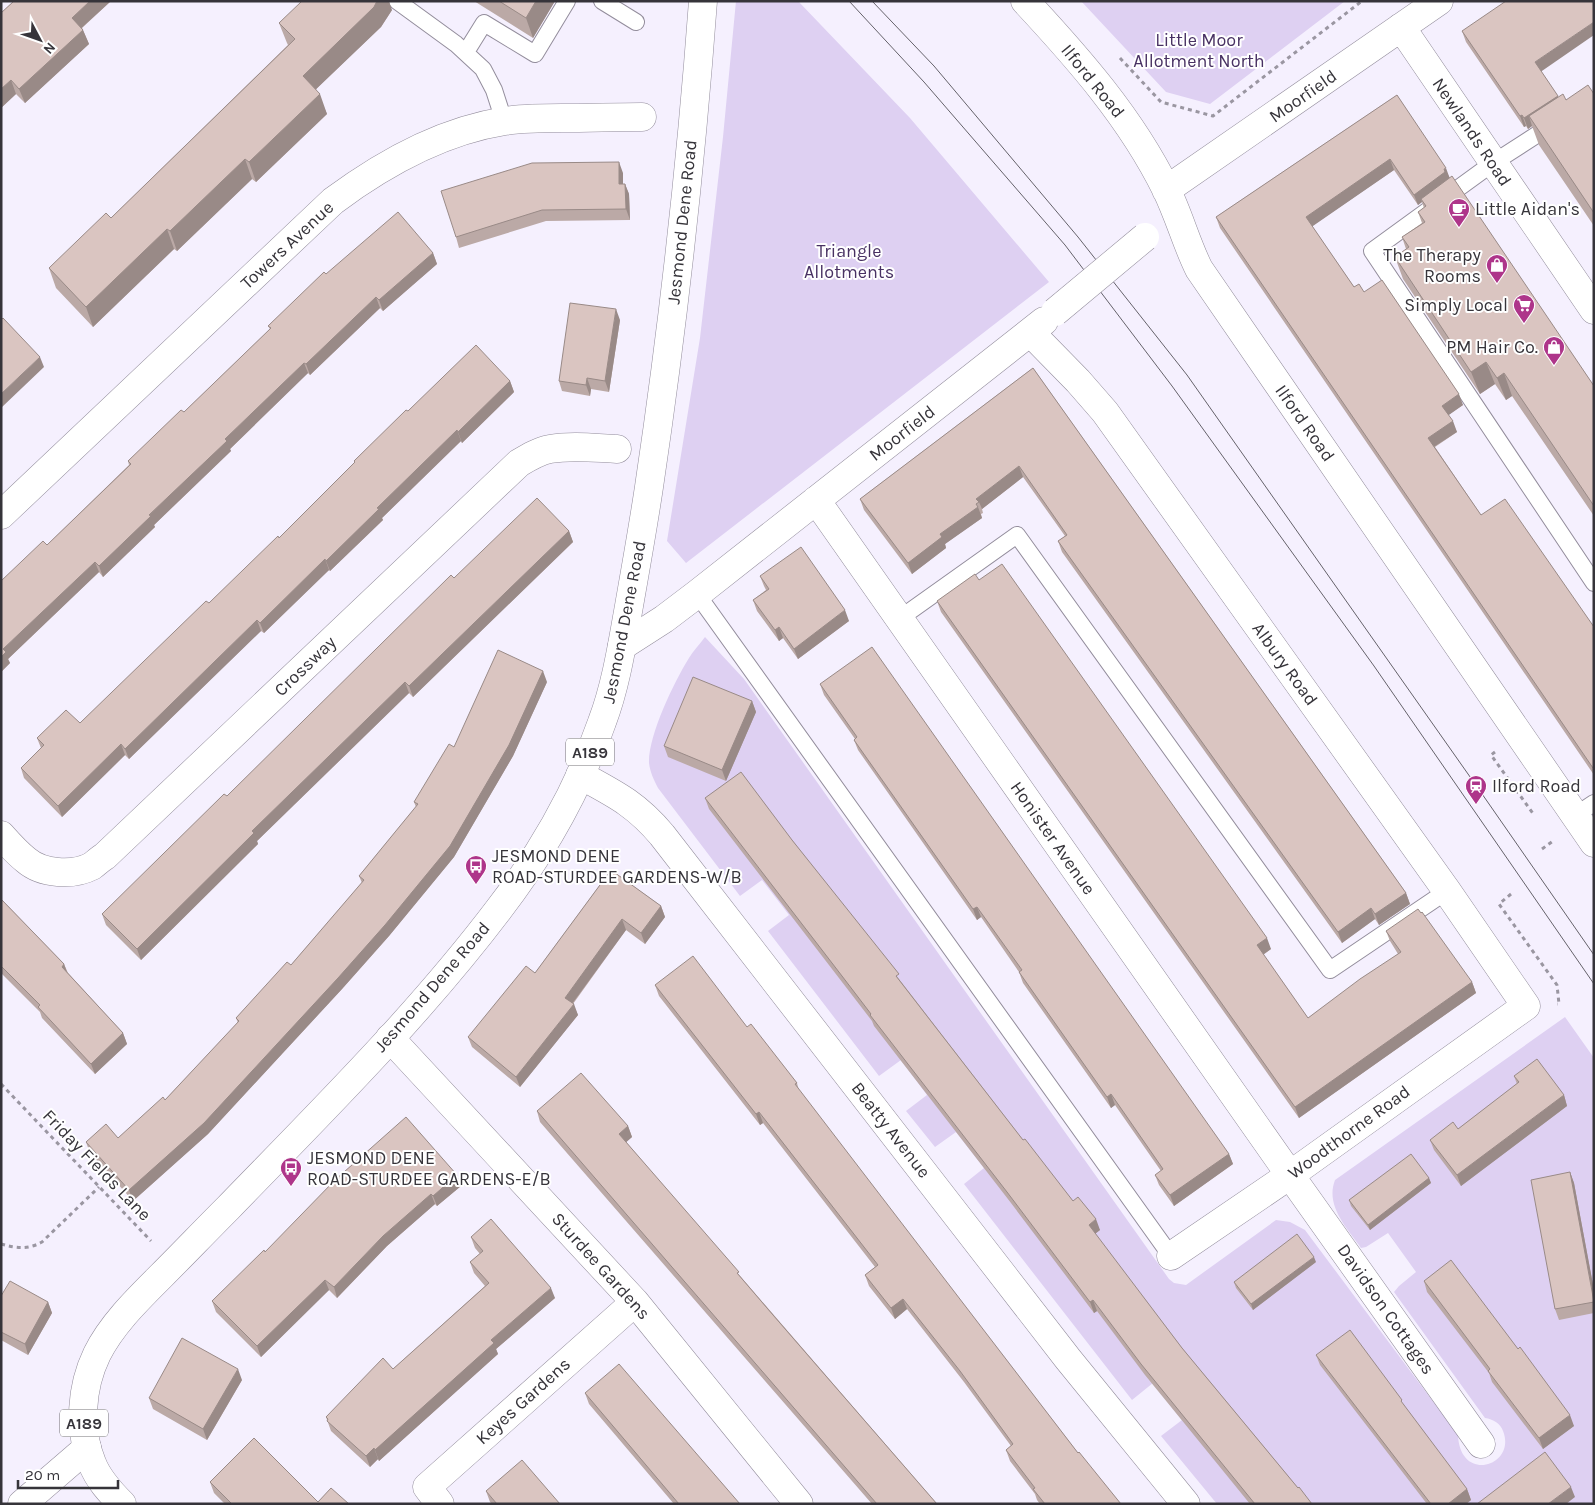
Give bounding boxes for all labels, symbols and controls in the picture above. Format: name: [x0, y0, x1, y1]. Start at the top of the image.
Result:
north arrow: [15, 15, 65, 65]
park label: Little Moor Allotment North: [1133, 29, 1265, 72]
text: N: [40, 39, 59, 58]
street label: Ilford Road: [1056, 40, 1130, 122]
street label: Moorfield: [1265, 65, 1341, 127]
street label: Newlands Road: [1428, 74, 1516, 190]
street label: Jesmond Dene Road: [662, 139, 702, 305]
street label: Towers Avenue: [236, 196, 338, 294]
cafe icon: Little Aidan's: [1447, 197, 1471, 228]
place label: Little Aidan's: [1475, 198, 1580, 220]
park label: Triangle Allotments: [804, 240, 894, 283]
place label: The Therapy Rooms: [1383, 244, 1482, 287]
shop icon: The Therapy Rooms: [1485, 253, 1509, 284]
supermarket icon: Simply Local: [1512, 293, 1536, 324]
place label: Simply Local: [1404, 294, 1508, 316]
shop icon: PM Hair Co.: [1542, 335, 1566, 366]
place label: PM Hair Co.: [1446, 336, 1538, 358]
street label: Ilford Road: [1270, 380, 1340, 466]
street label: Moorfield: [865, 400, 939, 466]
street label: Jesmond Dene Road: [597, 539, 651, 705]
street label: Albury Road: [1247, 618, 1323, 710]
street label: Crossway: [269, 631, 341, 701]
road number: A189: [566, 739, 614, 766]
station icon: Ilford Road: [1464, 774, 1488, 805]
place label: Ilford Road: [1492, 775, 1581, 797]
street label: Honister Avenue: [1006, 777, 1100, 899]
place label: JESMOND DENE ROAD-STURDEE GARDENS-W/B: [492, 845, 742, 888]
bus stop icon: JESMOND DENE ROAD-STURDEE GARDENS-W/B: [464, 854, 488, 885]
street label: Jesmond Dene Road: [369, 917, 495, 1057]
street label: Beatty Avenue: [847, 1078, 935, 1182]
street label: Woodthorne Road: [1284, 1080, 1414, 1184]
street label: Friday Fields Lane: [38, 1105, 156, 1225]
place label: JESMOND DENE ROAD-STURDEE GARDENS-E/B: [307, 1147, 551, 1190]
bus stop icon: JESMOND DENE ROAD-STURDEE GARDENS-E/B: [279, 1156, 303, 1187]
street label: Sturdee Gardens: [547, 1208, 655, 1324]
street label: Davidson Cottages: [1333, 1239, 1439, 1379]
street label: Keyes Gardens: [471, 1353, 575, 1449]
road number: A189: [60, 1410, 108, 1436]
scale bar: [18, 1458, 118, 1490]
text: 20 m: [25, 1466, 60, 1484]

